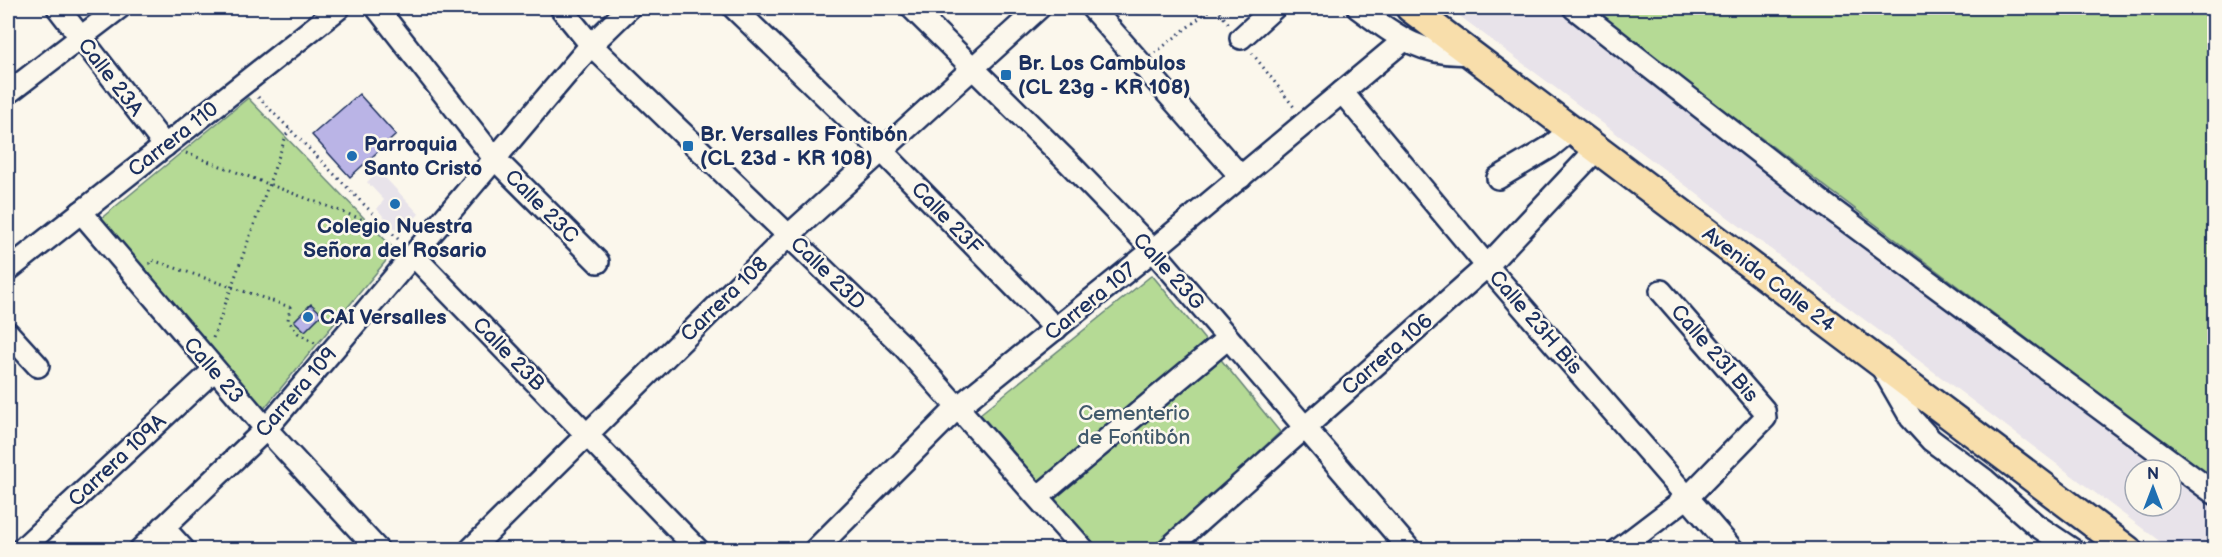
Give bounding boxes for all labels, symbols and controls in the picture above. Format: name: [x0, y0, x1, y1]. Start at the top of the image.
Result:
street label: Calle 23A: [72, 33, 149, 121]
place label: Br. Los Cambulos (CL 23g - KR 108): [1018, 51, 1191, 100]
marker: Br. Los Cambulos (CL 23g - KR 108): [999, 68, 1013, 82]
street label: Carrera 110: [123, 97, 223, 182]
place label: Br. Versalles Fontibón (CL 23d - KR 108): [700, 122, 908, 171]
place label: Parroquia Santo Cristo: [364, 132, 482, 181]
marker: Br. Versalles Fontibón (CL 23d - KR 108): [681, 139, 695, 153]
marker: Parroquia Santo Cristo: [345, 149, 359, 163]
street label: Calle 23C: [500, 164, 584, 248]
street label: Calle 23F: [906, 177, 988, 260]
marker: Colegio Nuestra Señora del Rosario: [388, 197, 402, 211]
place label: Colegio Nuestra Señora del Rosario: [303, 214, 487, 263]
street label: Avenida Calle 24: [1697, 221, 1840, 338]
street label: Calle 23G: [1128, 228, 1210, 315]
street label: Calle 23D: [785, 232, 870, 315]
street label: Carrera 108: [676, 252, 773, 347]
street label: Carrera 107: [1040, 257, 1141, 346]
street label: Calle 23H Bis: [1484, 265, 1588, 379]
street label: Calle 23I Bis: [1666, 299, 1764, 407]
place label: CAI Versalles: [320, 305, 447, 330]
street label: Carrera 106: [1337, 308, 1438, 401]
marker: CAI Versalles: [301, 310, 315, 324]
street label: Calle 23B: [467, 312, 550, 397]
street label: Calle 23: [178, 332, 249, 408]
street label: Carrera 109: [250, 342, 342, 443]
park label: Cementerio de Fontibón: [1078, 401, 1190, 450]
street label: Carrera 109A: [63, 409, 171, 512]
north arrow: [2123, 458, 2183, 518]
text: N: [2147, 465, 2159, 484]

